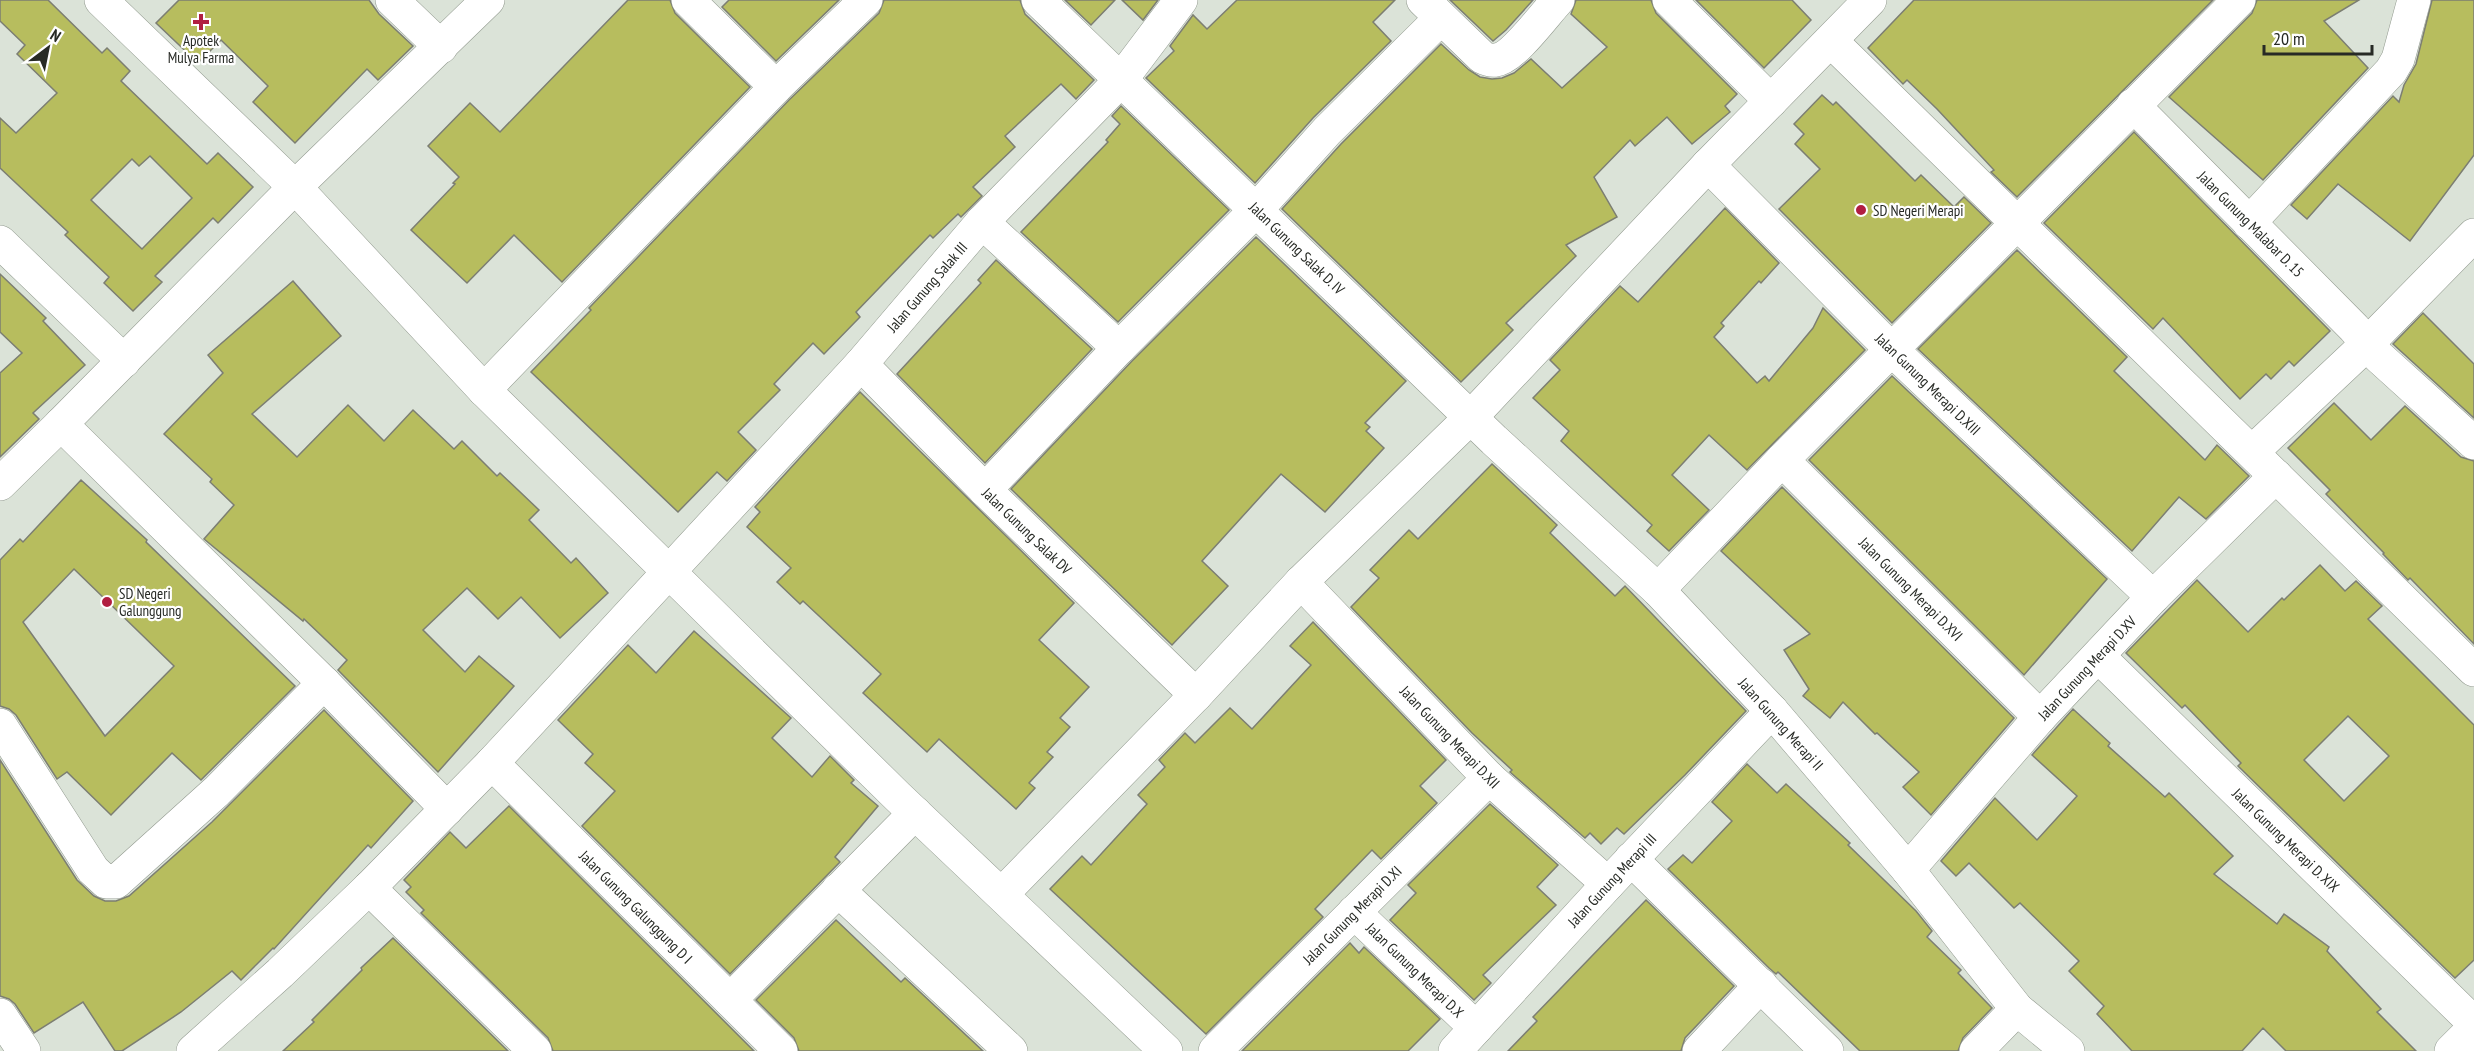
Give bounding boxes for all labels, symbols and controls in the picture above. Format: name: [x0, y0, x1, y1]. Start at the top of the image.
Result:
marker: Apotek Mulya Farma: [194, 15, 208, 29]
north arrow: [18, 18, 78, 78]
scale bar: [2264, 18, 2372, 56]
text: N: [47, 25, 65, 46]
text: 20 m: [2273, 27, 2305, 50]
place label: Apotek Mulya Farma: [168, 31, 234, 67]
street label: Jalan Gunung Malabar D. 15: [2193, 166, 2308, 281]
street label: Jalan Gunung Salak D. IV: [1245, 197, 1349, 298]
place label: SD Negeri Merapi: [1873, 201, 1963, 220]
marker: SD Negeri Merapi: [1854, 203, 1868, 217]
street label: Jalan Gunung Salak III: [882, 238, 971, 337]
street label: Jalan Gunung Merapi D.XIII: [1871, 328, 1985, 439]
street label: Jalan Gunung Salak DV: [978, 483, 1076, 579]
street label: Jalan Gunung Merapi D.XVI: [1854, 532, 1967, 645]
place label: SD Negeri Galunggung: [119, 584, 182, 620]
marker: SD Negeri Galunggung: [100, 595, 114, 609]
street label: Jalan Gunung Merapi D.XV: [2033, 612, 2140, 725]
street label: Jalan Gunung Merapi II: [1734, 673, 1828, 774]
street label: Jalan Gunung Merapi D.XII: [1395, 681, 1504, 792]
street label: Jalan Gunung Merapi D. XIX: [2228, 783, 2344, 896]
street label: Jalan Gunung Merapi III: [1563, 829, 1660, 932]
street label: Jalan Gunung Galunggung D I: [575, 846, 697, 968]
street label: Jalan Gunung Merapi D.XI: [1298, 862, 1405, 969]
street label: Jalan Gunung Merapi D.X: [1361, 918, 1468, 1022]

